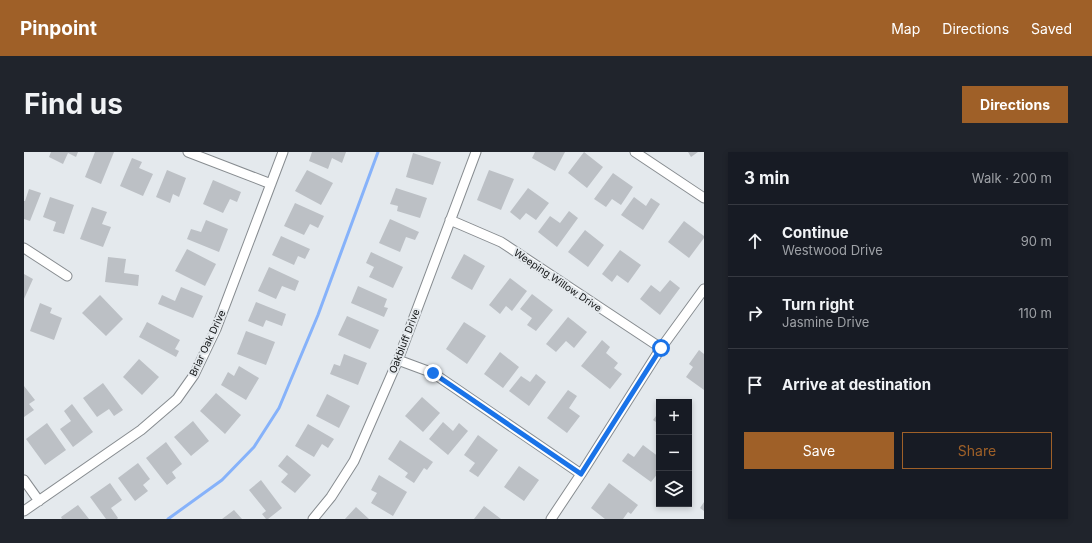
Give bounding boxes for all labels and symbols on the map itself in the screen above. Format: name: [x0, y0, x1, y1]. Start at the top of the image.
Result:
street label: Weeping Willow Drive: [512, 246, 604, 314]
street label: Oakbluff Drive: [386, 307, 422, 375]
street label: Briar Oak Drive: [186, 308, 228, 378]
route start: [652, 339, 670, 357]
route end: [424, 364, 442, 382]

